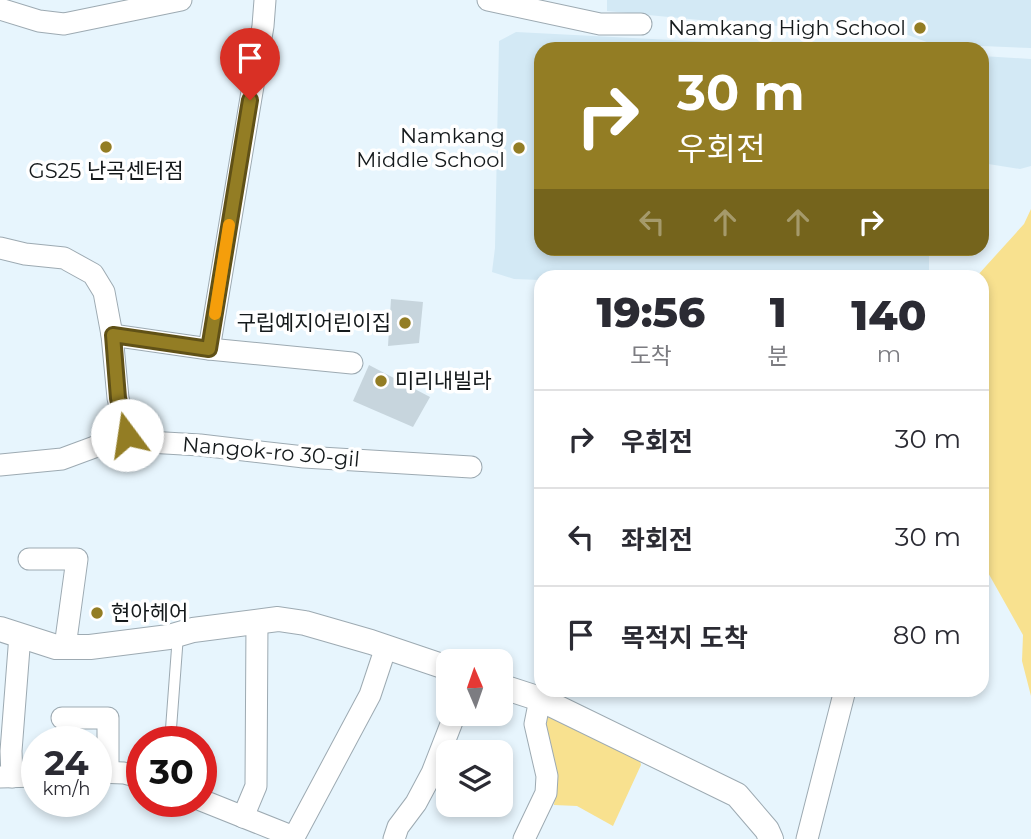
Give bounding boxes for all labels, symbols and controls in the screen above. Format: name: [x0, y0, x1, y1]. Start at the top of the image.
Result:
place label: Namkang High School: [668, 15, 906, 40]
marker: Namkang High School: [912, 20, 928, 36]
pin: [220, 28, 280, 100]
icon: arrive: [231, 39, 269, 77]
text: 30 m: [677, 63, 805, 122]
icon: right: [562, 70, 653, 161]
place label: Namkang Middle School: [356, 123, 505, 172]
text: 우회전: [677, 129, 765, 168]
marker: GS25 난곡센터점: [98, 139, 114, 155]
marker: Namkang Middle School: [511, 140, 527, 156]
place label: GS25 난곡센터점: [28, 158, 184, 183]
icon: left: [633, 203, 671, 241]
icon: ahead: [706, 203, 744, 241]
icon: ahead: [779, 203, 817, 241]
icon: right: [852, 203, 890, 241]
text: 19:56: [596, 286, 705, 338]
text: 1: [770, 286, 787, 338]
text: 140: [851, 289, 927, 341]
place label: 구립예지어린이집: [236, 310, 391, 335]
marker: 구립예지어린이집: [397, 315, 413, 331]
text: m: [877, 340, 901, 368]
text: 도착: [630, 342, 672, 370]
text: 분: [768, 342, 789, 370]
place label: 미리내빌라: [395, 368, 492, 393]
marker: 미리내빌라: [373, 373, 389, 389]
position arrow: [90, 398, 164, 472]
icon: right: [562, 420, 600, 458]
text: 30 m: [895, 423, 961, 455]
text: 우회전: [621, 426, 693, 458]
street label: Nangok-ro 30-gil: [181, 431, 361, 472]
icon: left: [562, 518, 600, 556]
text: 30 m: [895, 521, 961, 553]
text: 좌회전: [621, 524, 693, 556]
place label: 현아헤어: [111, 600, 188, 625]
marker: 현아헤어: [89, 605, 105, 621]
icon: arrive: [562, 616, 600, 654]
text: 80 m: [893, 619, 961, 651]
text: 목적지 도착: [621, 622, 748, 654]
north arrow: [436, 649, 513, 726]
map controls: [436, 649, 513, 817]
speed limit sign: 30: [126, 726, 217, 817]
button: layers: [436, 740, 513, 817]
text: 24: [44, 741, 89, 784]
text: km/h: [42, 778, 91, 800]

